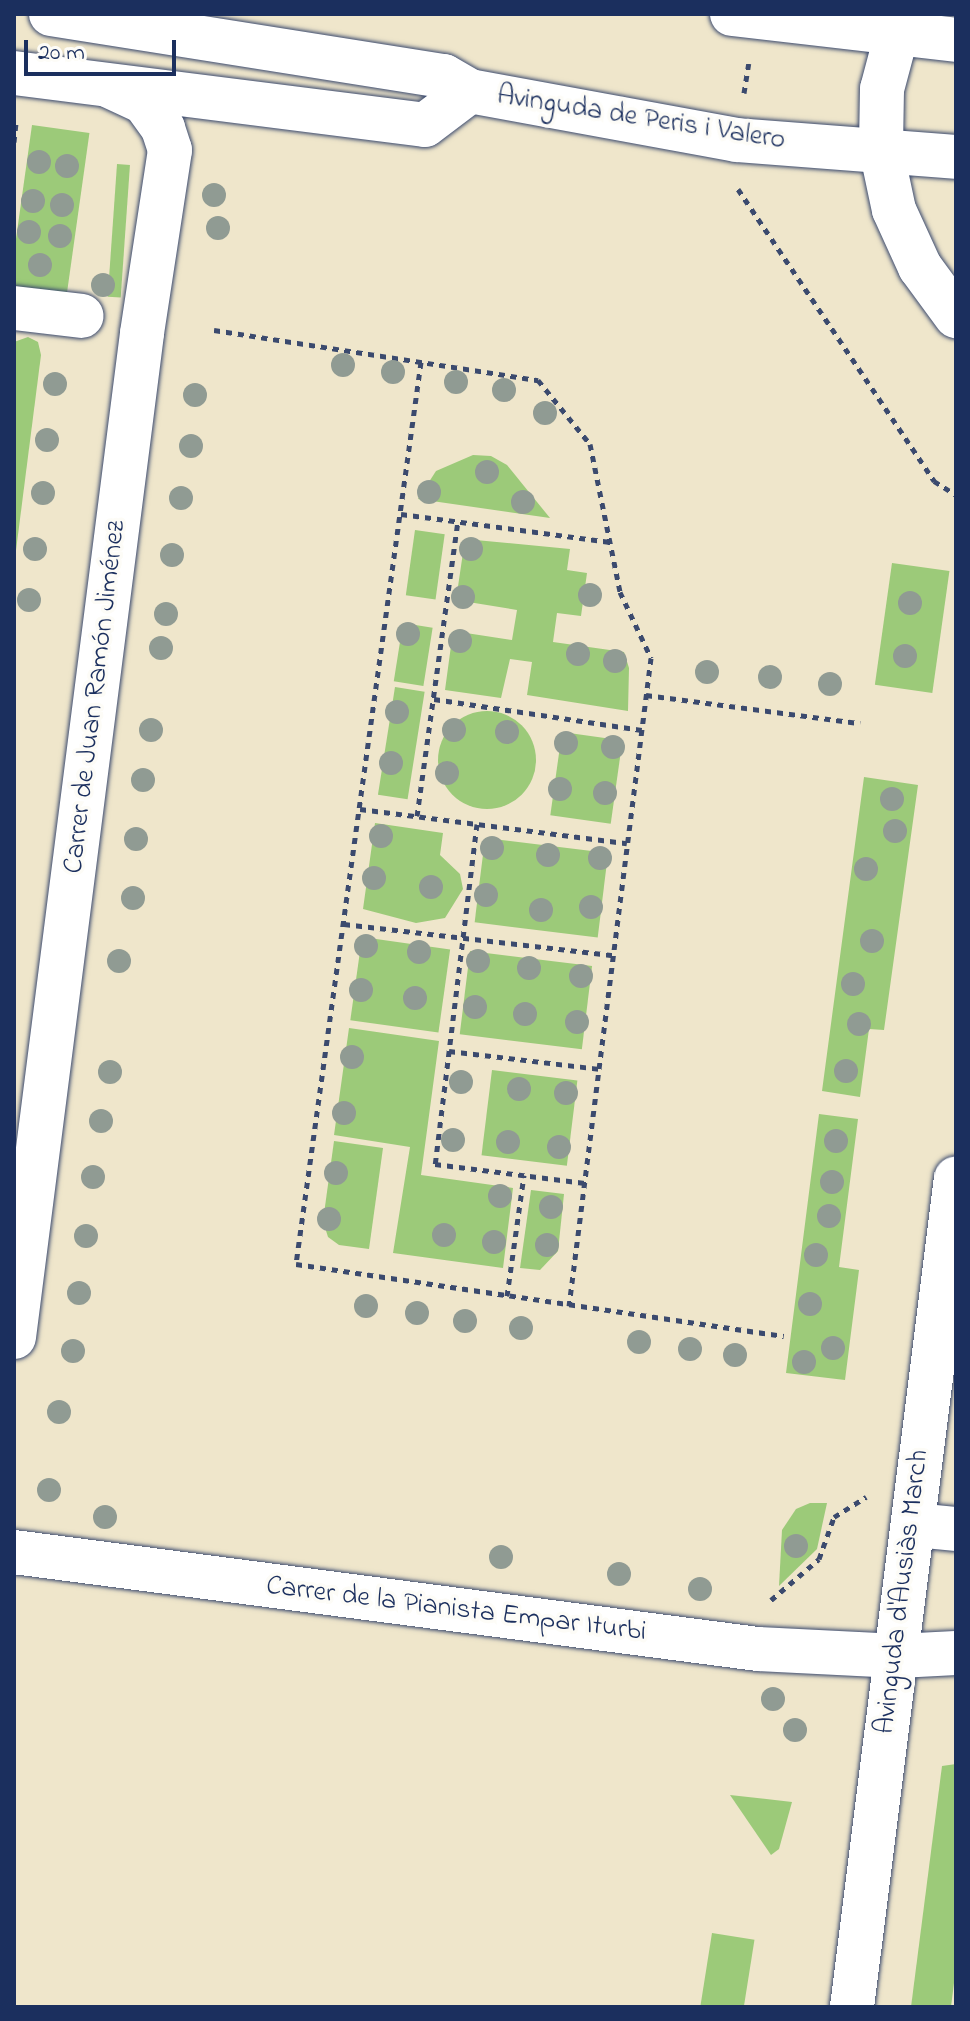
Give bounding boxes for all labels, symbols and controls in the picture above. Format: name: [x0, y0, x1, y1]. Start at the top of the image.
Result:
scale bar: [28, 24, 180, 74]
text: 20 m: [38, 36, 85, 71]
street label: Avinguda de Peris i Valero: [494, 80, 788, 158]
street label: Carrer de Juan Ramón Jiménez: [58, 518, 134, 876]
street label: Avinguda d'Ausiàs March: [869, 1448, 937, 1736]
street label: Carrer de la Pianista Empar Iturbi: [264, 1570, 648, 1650]

